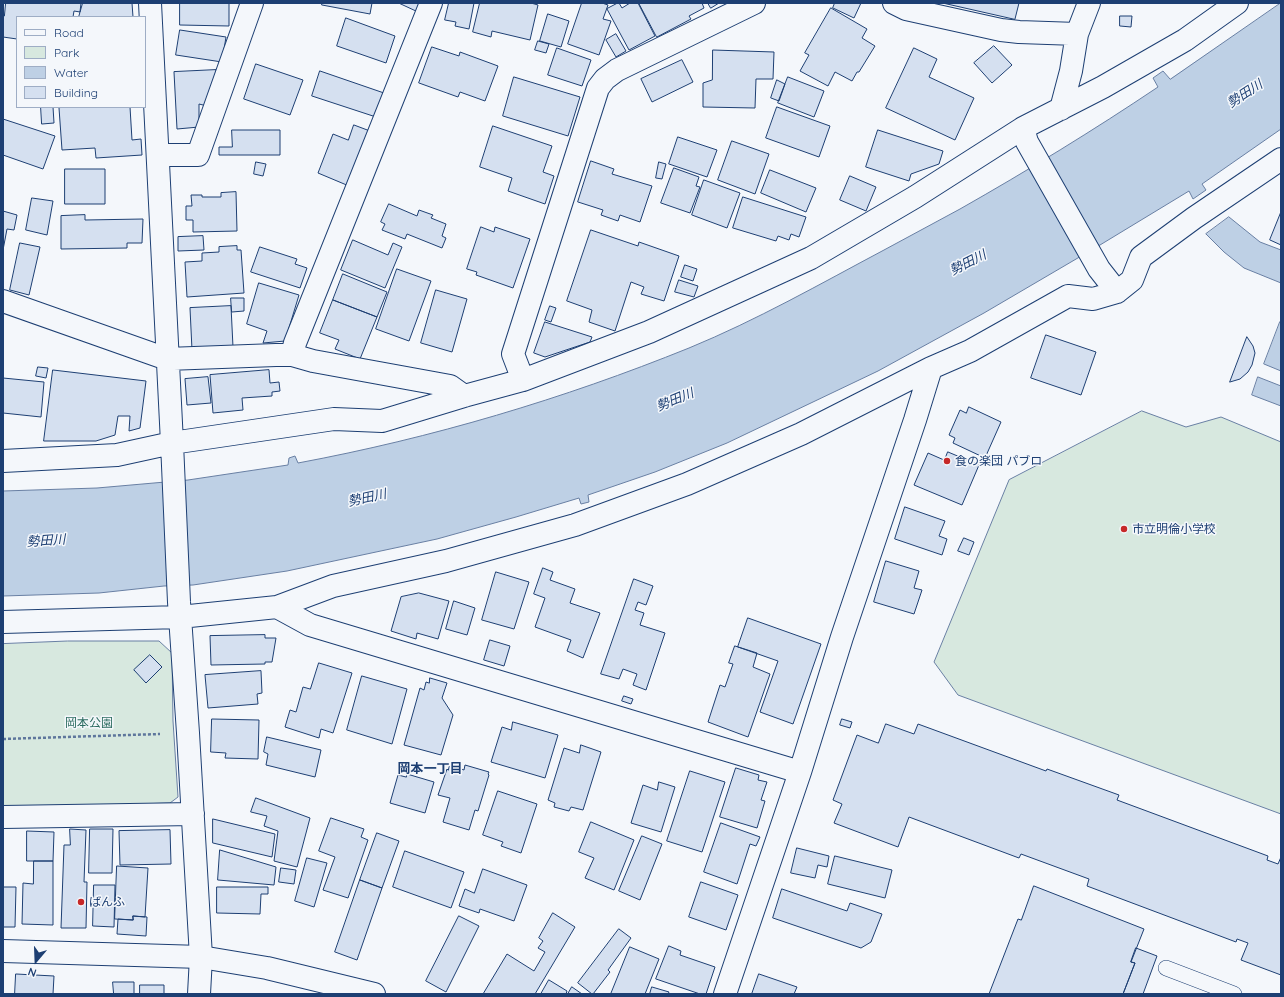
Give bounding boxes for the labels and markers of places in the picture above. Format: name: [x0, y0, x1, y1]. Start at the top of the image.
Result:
place label: 食の楽団 パブロ: [955, 454, 1042, 468]
marker: 食の楽団 パブロ: [942, 456, 952, 466]
place label: 市立明倫小学校: [1132, 522, 1216, 536]
marker: 市立明倫小学校: [1119, 524, 1129, 534]
place label: ばんふ: [89, 895, 125, 909]
marker: ばんふ: [76, 897, 86, 907]

